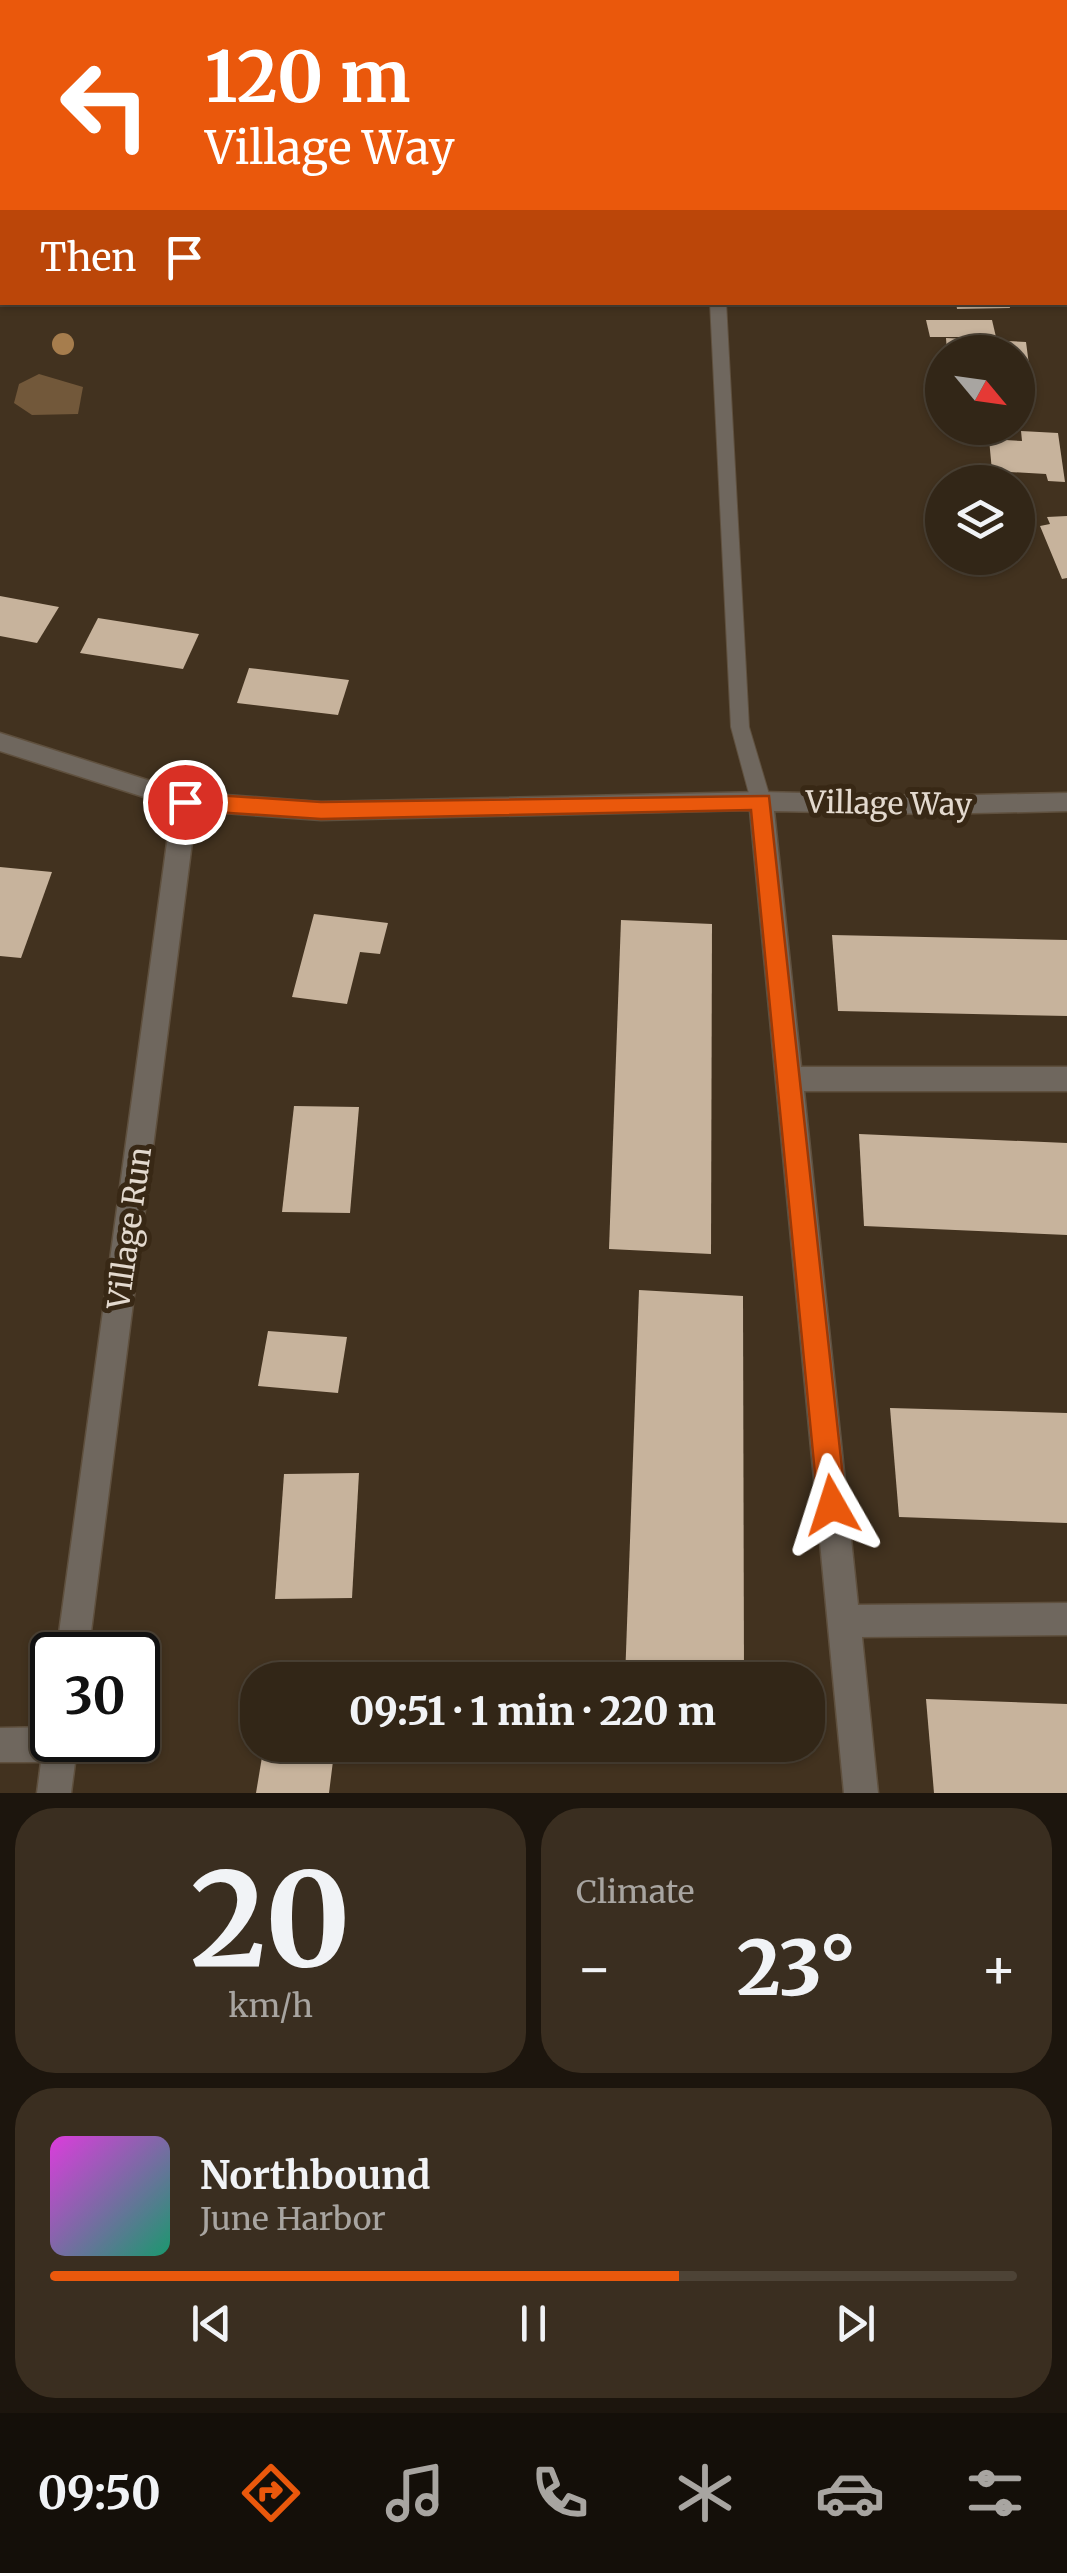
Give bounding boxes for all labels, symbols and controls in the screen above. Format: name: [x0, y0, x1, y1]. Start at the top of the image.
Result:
text: 120 m: [205, 33, 410, 121]
icon: left: [40, 40, 170, 170]
text: Village Way: [205, 120, 455, 176]
icon: arrive: [157, 230, 212, 285]
text: Then: [40, 234, 137, 281]
north arrow: [925, 335, 1035, 445]
map controls: [925, 335, 1035, 575]
button: layers: [925, 465, 1035, 575]
pin: [143, 760, 228, 845]
icon: arrive: [158, 775, 213, 830]
street label: Village Way: [804, 783, 973, 823]
street label: Village Run: [99, 1144, 159, 1313]
position arrow: [780, 1453, 884, 1557]
speed limit sign: 30: [30, 1632, 160, 1762]
text: 09:51 · 1 min · 220 m: [349, 1688, 716, 1735]
text: 20: [190, 1839, 351, 2002]
text: Climate: [576, 1872, 694, 1912]
text: 23°: [737, 1921, 856, 2015]
text: −: [576, 1934, 613, 2003]
text: +: [980, 1934, 1017, 2003]
text: km/h: [228, 1986, 313, 2026]
text: Northbound: [200, 2152, 430, 2199]
text: June Harbor: [200, 2199, 386, 2239]
icon: previous: [184, 2296, 239, 2351]
icon: pause: [506, 2296, 561, 2351]
icon: next: [828, 2296, 883, 2351]
icon: directions: [236, 2458, 306, 2528]
icon: music: [380, 2458, 450, 2528]
icon: phone: [525, 2458, 595, 2528]
icon: climate: [670, 2458, 740, 2528]
icon: car: [815, 2458, 885, 2528]
icon: filters: [960, 2458, 1030, 2528]
text: 09:50: [37, 2465, 161, 2521]

